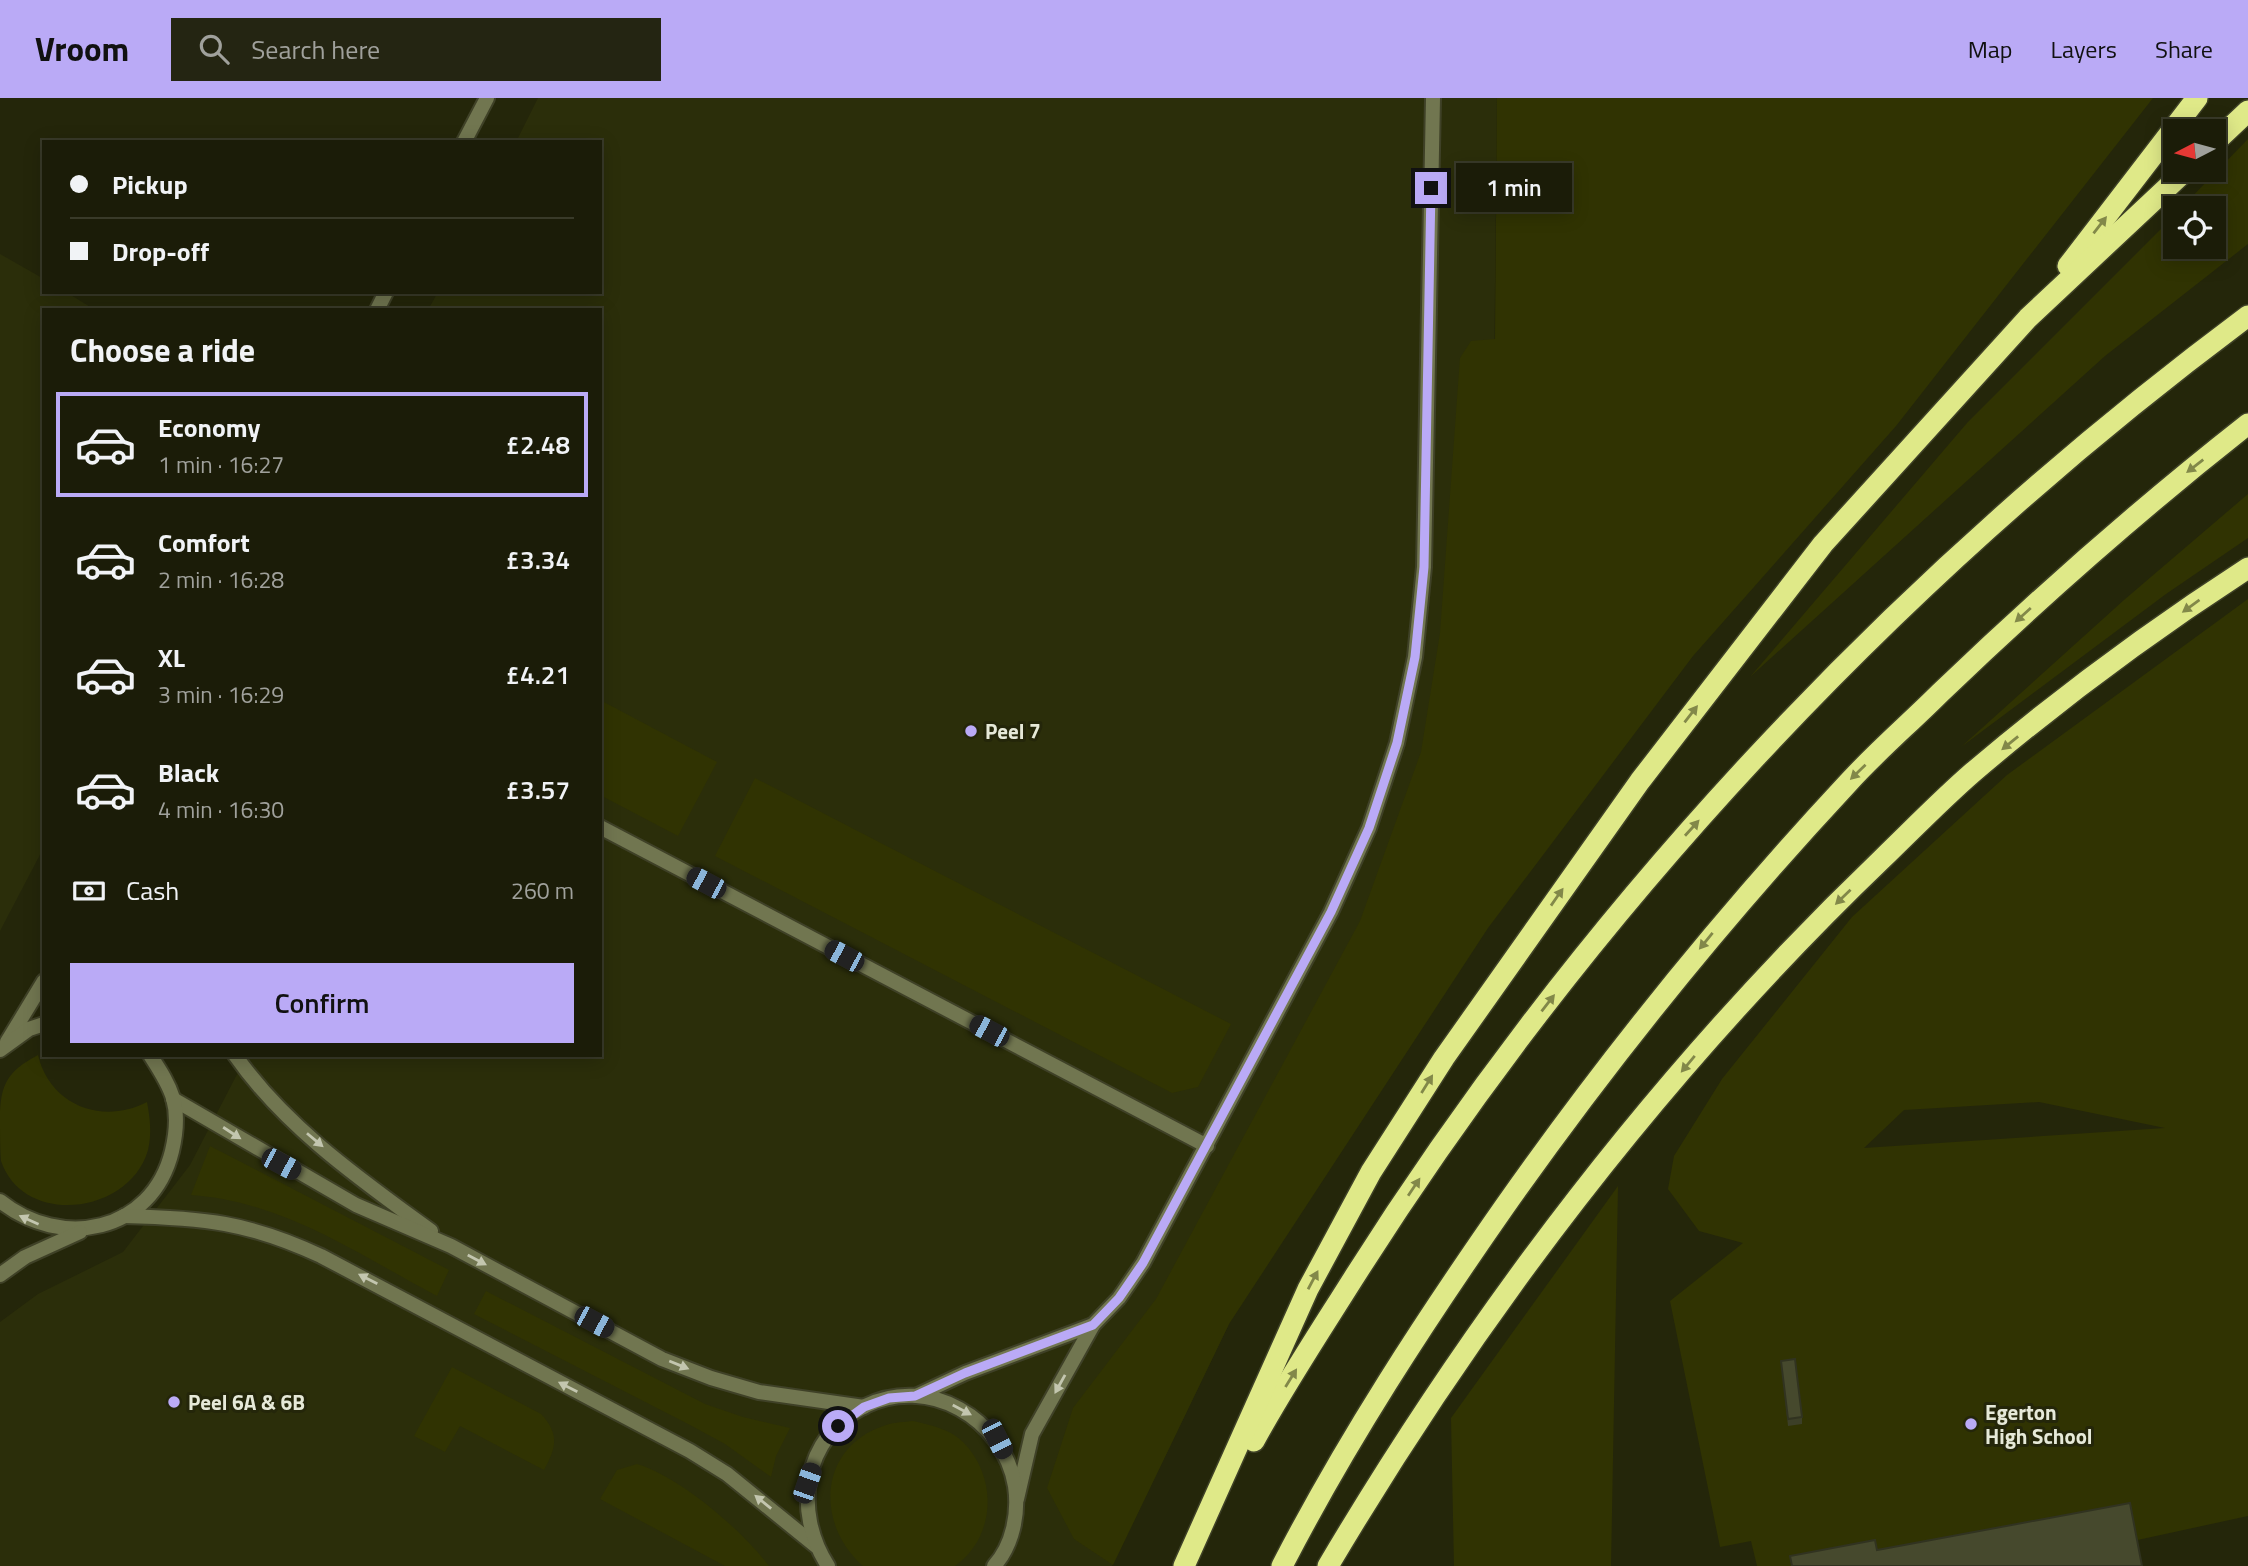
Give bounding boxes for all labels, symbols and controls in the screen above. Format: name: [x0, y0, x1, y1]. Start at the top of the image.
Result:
search box: [171, 18, 661, 81]
text: Vroom: [35, 24, 129, 74]
icon: search: [195, 30, 233, 68]
text: Search here: [251, 30, 380, 69]
text: Map: [1968, 31, 2013, 67]
text: Layers: [2051, 31, 2117, 67]
text: Share: [2155, 31, 2213, 67]
north arrow: [2163, 119, 2226, 182]
map controls: [2163, 119, 2226, 259]
callout: 1 min: [1456, 164, 1571, 212]
text: Pickup: [112, 165, 188, 204]
text: 1 min: [1486, 170, 1542, 205]
route end: [1415, 172, 1447, 204]
button: locate: [2163, 196, 2226, 259]
one-way arrow: [2092, 216, 2106, 234]
text: Drop-off: [112, 232, 209, 271]
text: Choose a ride: [70, 326, 255, 374]
text: Economy: [158, 408, 260, 447]
icon: car: [74, 413, 137, 476]
text: £2.48: [506, 425, 570, 464]
text: 1 min · 16:27: [158, 447, 284, 482]
one-way arrow: [2186, 458, 2203, 473]
text: Comfort: [158, 523, 250, 562]
icon: car: [74, 528, 137, 591]
text: £3.34: [506, 540, 570, 579]
text: 2 min · 16:28: [158, 562, 284, 597]
one-way arrow: [2182, 599, 2200, 613]
one-way arrow: [2014, 607, 2032, 623]
text: XL: [158, 638, 185, 677]
icon: car: [74, 643, 137, 706]
text: £4.21: [506, 655, 570, 694]
text: 3 min · 16:29: [158, 677, 284, 712]
one-way arrow: [1684, 705, 1699, 723]
place label: Peel 7: [985, 715, 1041, 747]
marker: Peel 7: [963, 723, 979, 739]
one-way arrow: [2001, 735, 2019, 750]
text: Black: [158, 753, 219, 792]
icon: car: [74, 758, 137, 821]
one-way arrow: [1850, 764, 1867, 781]
text: £3.57: [506, 770, 570, 809]
text: 4 min · 16:30: [158, 792, 284, 827]
one-way arrow: [1684, 819, 1700, 836]
car: [683, 864, 730, 902]
text: Cash: [126, 871, 179, 910]
icon: cash: [70, 872, 108, 910]
text: 260 m: [511, 873, 574, 908]
one-way arrow: [1550, 888, 1564, 906]
one-way arrow: [1835, 888, 1851, 905]
one-way arrow: [1699, 932, 1714, 950]
car: [821, 937, 868, 975]
button: Confirm: [70, 963, 574, 1043]
one-way arrow: [1540, 994, 1554, 1012]
car: [966, 1012, 1013, 1050]
one-way arrow: [1681, 1055, 1696, 1072]
one-way arrow: [1421, 1074, 1434, 1094]
one-way arrow: [223, 1126, 242, 1139]
one-way arrow: [307, 1132, 324, 1147]
car: [258, 1145, 305, 1183]
one-way arrow: [1407, 1178, 1421, 1196]
one-way arrow: [19, 1214, 40, 1225]
one-way arrow: [467, 1254, 487, 1266]
one-way arrow: [1306, 1270, 1318, 1290]
one-way arrow: [358, 1274, 378, 1285]
car: [571, 1303, 618, 1341]
one-way arrow: [668, 1360, 689, 1371]
one-way arrow: [1284, 1368, 1297, 1388]
one-way arrow: [1054, 1374, 1066, 1394]
one-way arrow: [558, 1381, 578, 1392]
place label: Peel 6A & 6B: [188, 1386, 305, 1418]
marker: Peel 6A & 6B: [166, 1394, 182, 1410]
place label: Egerton High School: [1985, 1396, 2093, 1452]
one-way arrow: [953, 1404, 972, 1416]
route start: [822, 1410, 854, 1442]
car: [979, 1416, 1016, 1462]
marker: Egerton High School: [1963, 1416, 1979, 1432]
car: [791, 1460, 824, 1506]
one-way arrow: [755, 1495, 773, 1510]

